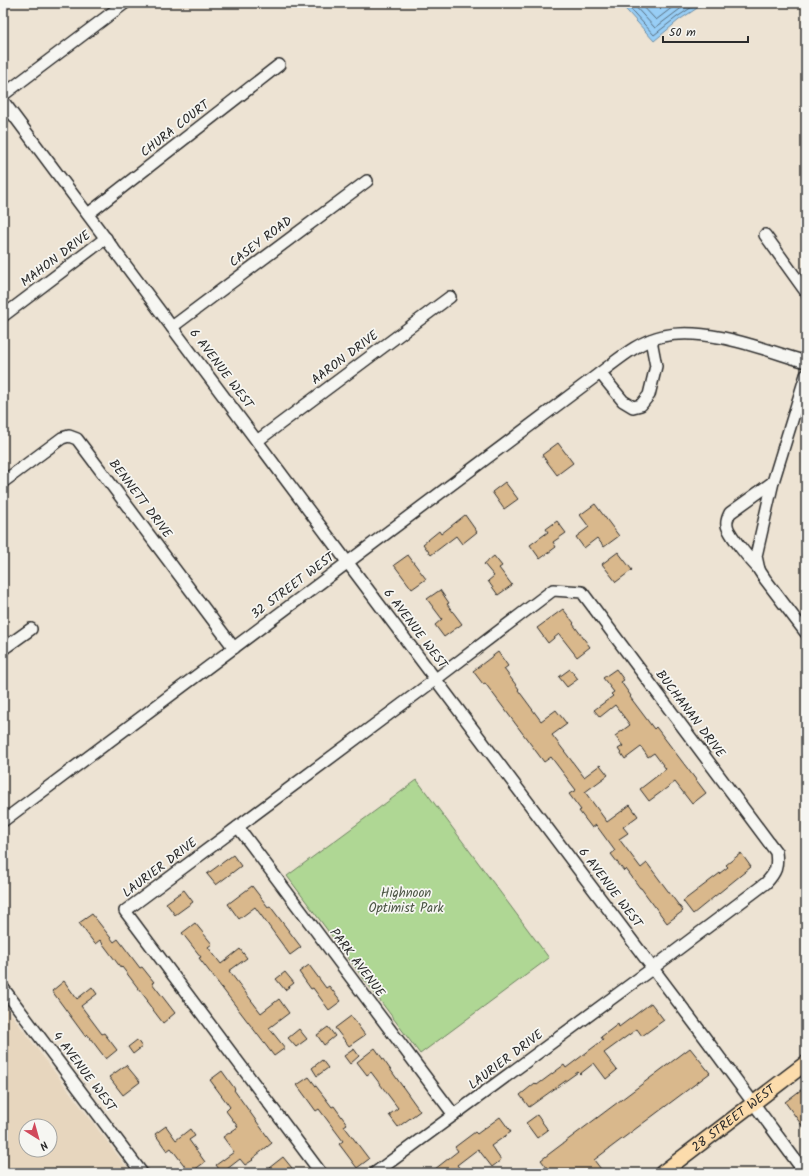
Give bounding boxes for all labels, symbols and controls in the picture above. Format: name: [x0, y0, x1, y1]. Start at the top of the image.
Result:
scale bar: [663, 18, 748, 44]
text: 50 m: [669, 23, 696, 42]
street label: CHURA COURT: [136, 95, 215, 163]
street label: CASEY ROAD: [225, 211, 297, 273]
street label: MAHON DRIVE: [16, 225, 96, 292]
street label: 6 AVENUE WEST: [184, 324, 259, 414]
street label: AARON DRIVE: [307, 325, 384, 390]
street label: BENNETT DRIVE: [103, 455, 177, 543]
street label: 32 STREET WEST: [246, 547, 340, 625]
street label: 6 AVENUE WEST: [378, 584, 453, 674]
street label: BUCHANAN DRIVE: [650, 665, 730, 763]
street label: LAURIER DRIVE: [118, 832, 202, 903]
street label: 6 AVENUE WEST: [573, 843, 648, 933]
park label: Highnoon Optimist Park: [368, 883, 444, 919]
street label: PARK AVENUE: [324, 924, 390, 1002]
street label: LAURIER DRIVE: [464, 1024, 548, 1095]
street label: 4 AVENUE WEST: [47, 1027, 122, 1117]
street label: 28 STREET WEST: [687, 1079, 781, 1157]
north arrow: [18, 1118, 58, 1158]
text: N: [35, 1136, 52, 1154]

